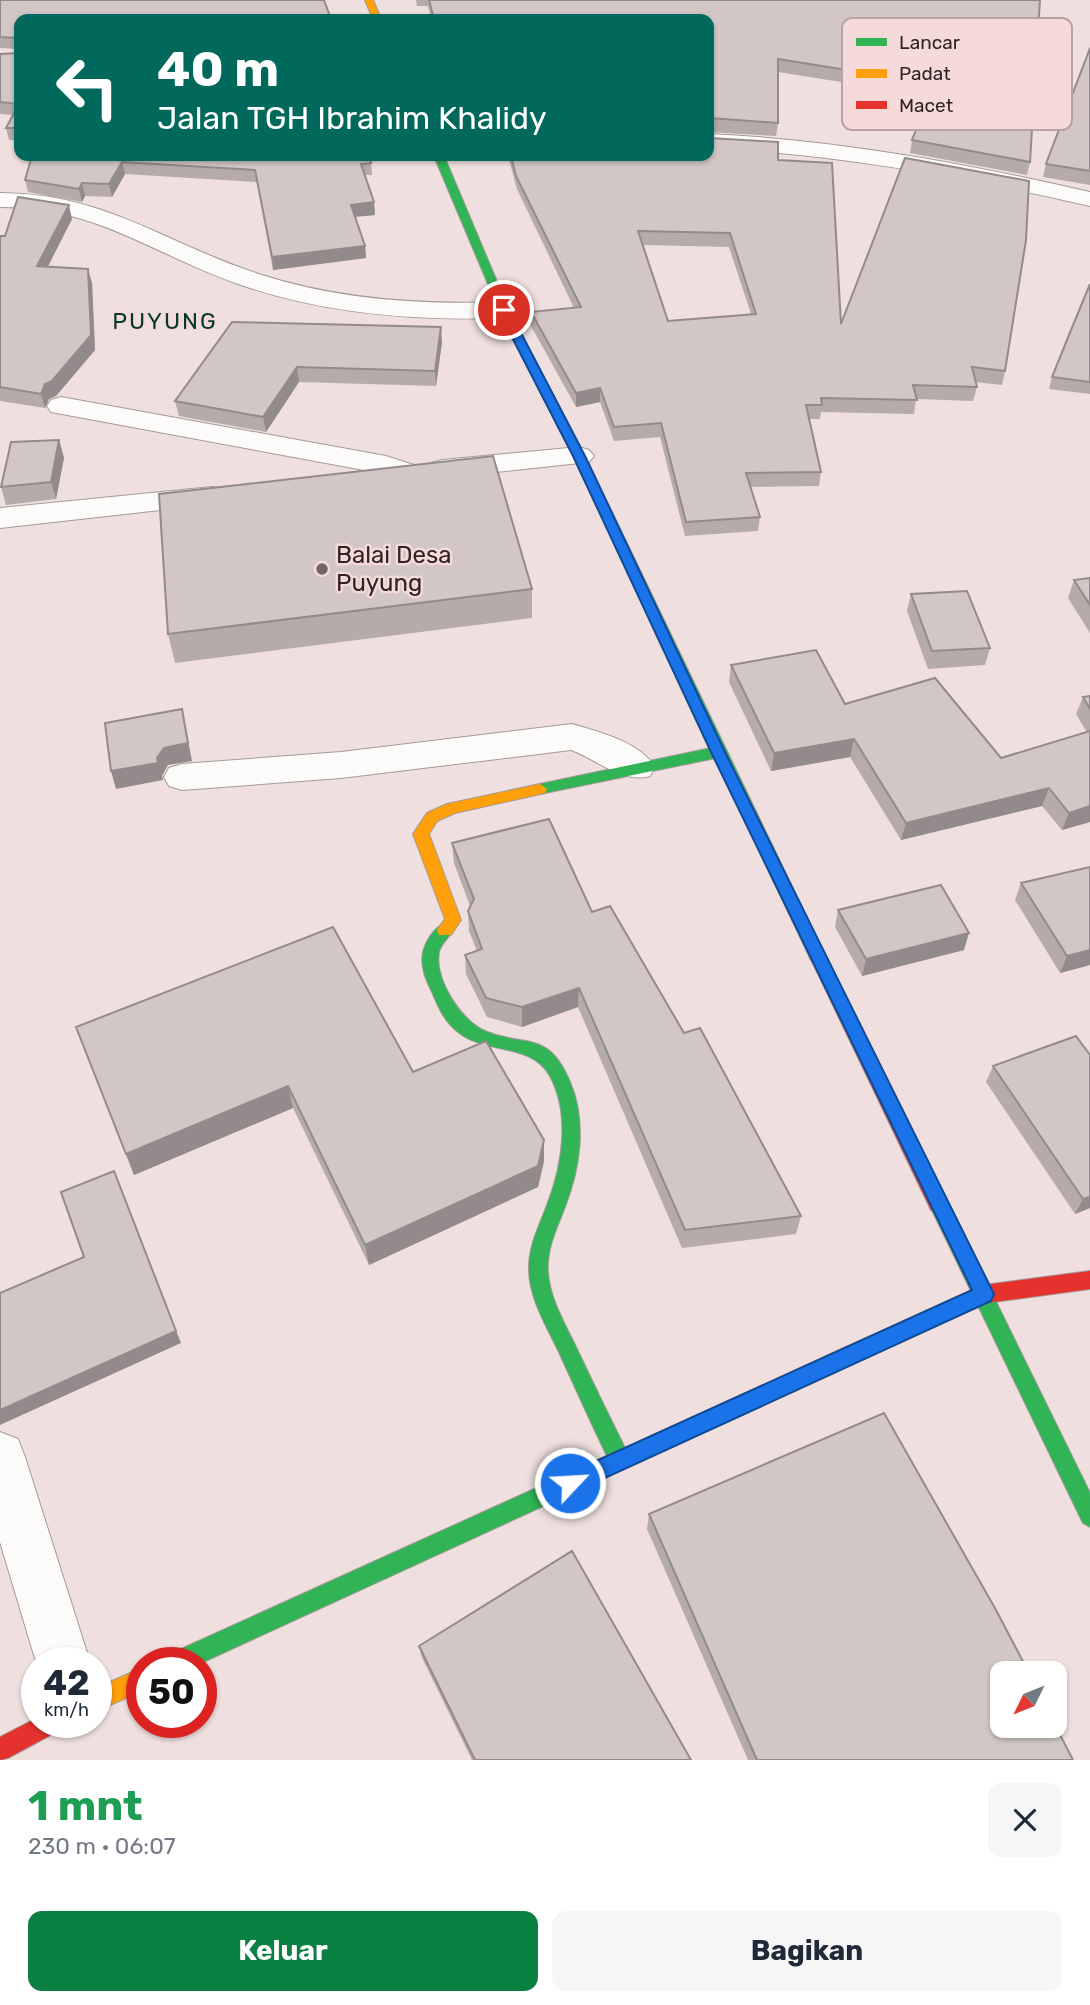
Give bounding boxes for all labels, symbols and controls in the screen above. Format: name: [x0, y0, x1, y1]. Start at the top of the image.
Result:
legend: [842, 18, 1072, 130]
text: Lancar: [899, 31, 961, 54]
text: 40 m: [157, 40, 279, 98]
icon: left: [42, 42, 133, 133]
text: Padat: [899, 62, 951, 85]
text: Macet: [899, 94, 954, 117]
text: Jalan TGH Ibrahim Khalidy: [157, 99, 547, 137]
pin: [474, 280, 534, 340]
icon: arrive: [485, 291, 523, 329]
district label: PUYUNG: [112, 307, 218, 335]
place label: Balai Desa Puyung: [336, 541, 452, 597]
marker: Balai Desa Puyung: [314, 561, 330, 577]
position arrow: [533, 1446, 607, 1520]
speed limit sign: 50: [126, 1647, 217, 1738]
north arrow: [990, 1661, 1068, 1738]
map controls: [990, 1661, 1067, 1738]
text: 42: [43, 1662, 90, 1704]
text: km/h: [44, 1699, 89, 1721]
text: 1 mnt: [28, 1781, 143, 1831]
button: close: [988, 1783, 1062, 1857]
text: 230 m · 06:07: [28, 1832, 176, 1860]
button: Keluar: [28, 1911, 538, 1991]
button: Bagikan: [552, 1911, 1062, 1991]

